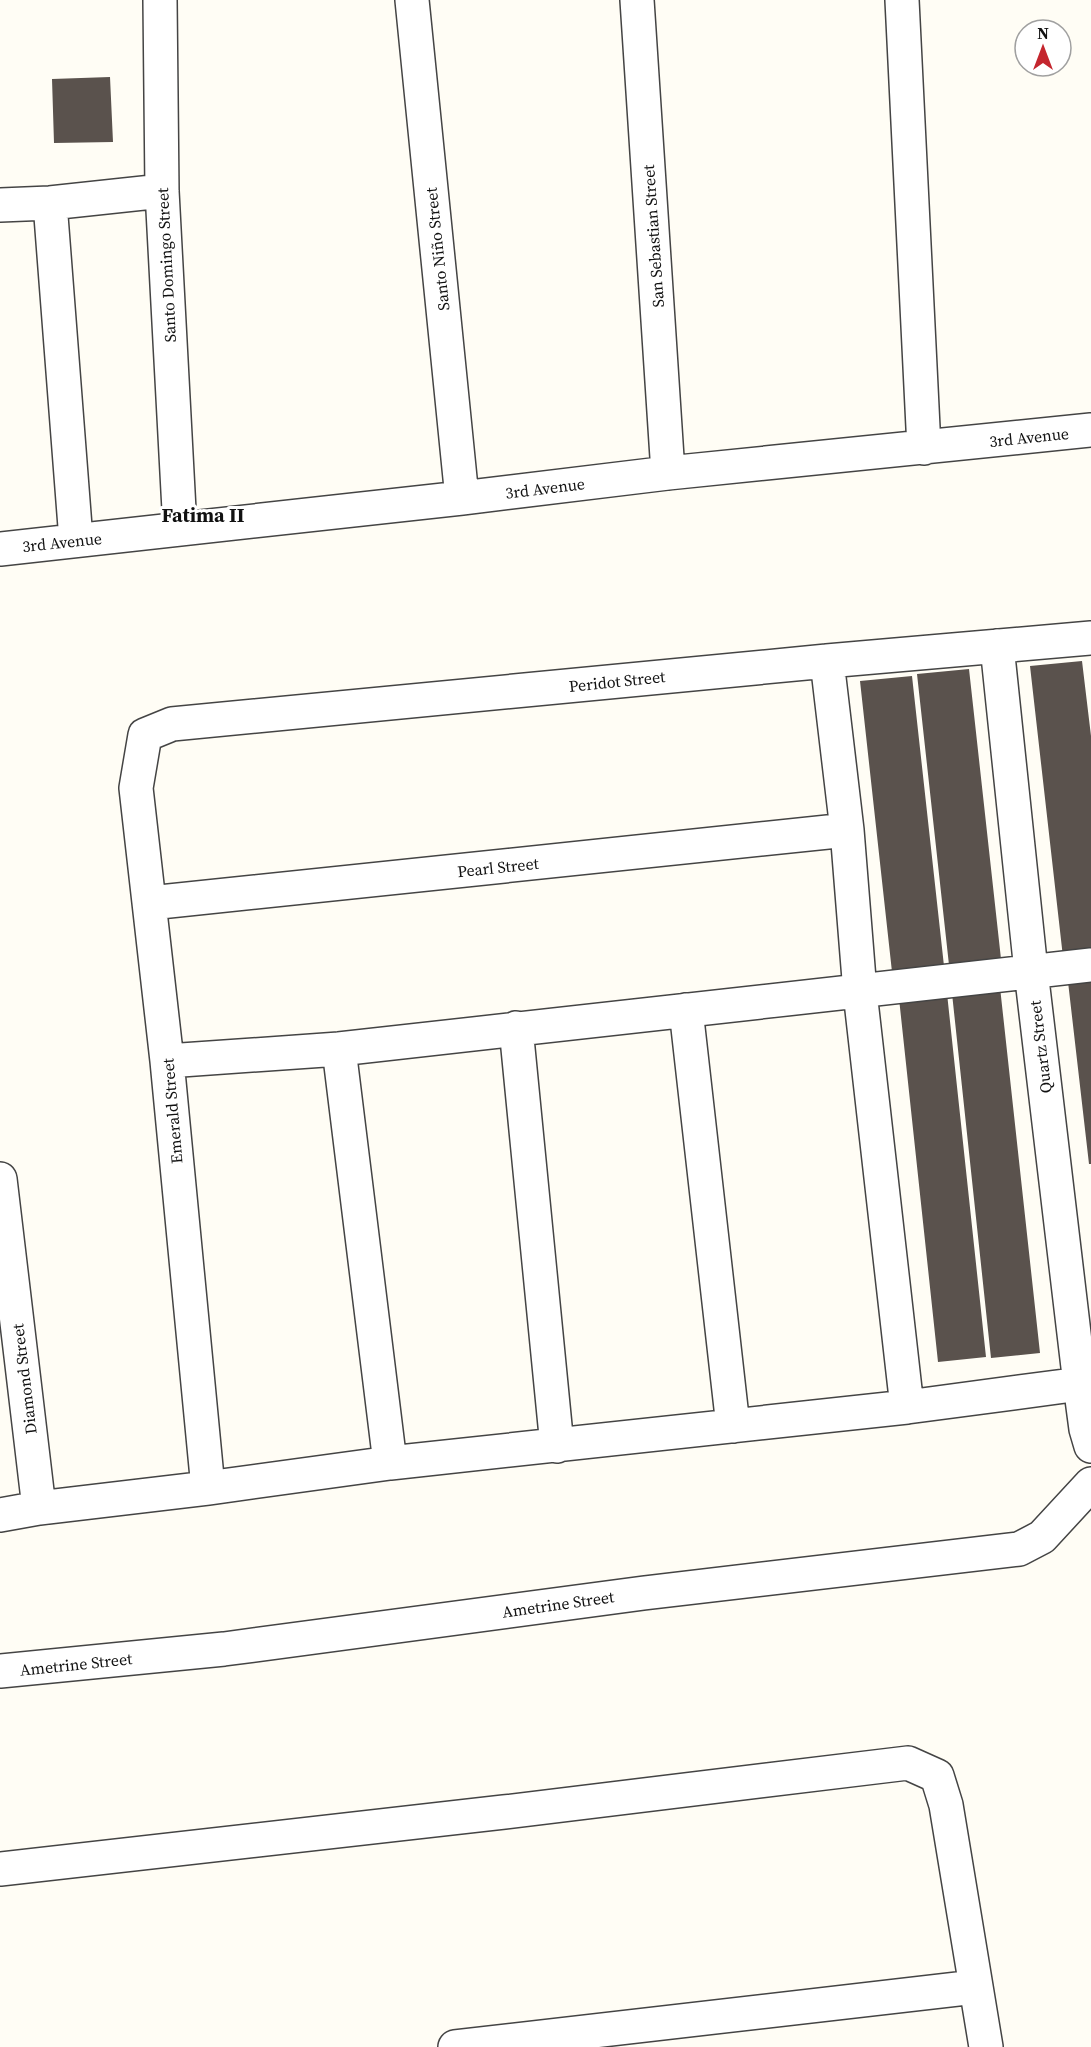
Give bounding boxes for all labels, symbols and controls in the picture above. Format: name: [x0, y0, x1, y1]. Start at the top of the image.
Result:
north arrow: [1013, 18, 1073, 78]
text: N: [1037, 22, 1049, 44]
street label: San Sebastian Street: [637, 163, 669, 308]
street label: Santo Domingo Street: [151, 186, 181, 343]
street label: Santo Niño Street: [420, 186, 454, 312]
street label: 3rd Avenue: [988, 422, 1070, 452]
street label: 3rd Avenue: [504, 472, 586, 504]
district label: Fatima II: [161, 501, 245, 529]
street label: 3rd Avenue: [21, 527, 103, 557]
street label: Peridot Street: [568, 665, 667, 697]
street label: Pearl Street: [456, 852, 541, 882]
street label: Quartz Street: [1023, 999, 1057, 1095]
street label: Emerald Street: [156, 1057, 188, 1165]
street label: Diamond Street: [6, 1322, 42, 1436]
street label: Ametrine Street: [501, 1585, 616, 1623]
street label: Ametrine Street: [19, 1647, 134, 1681]

